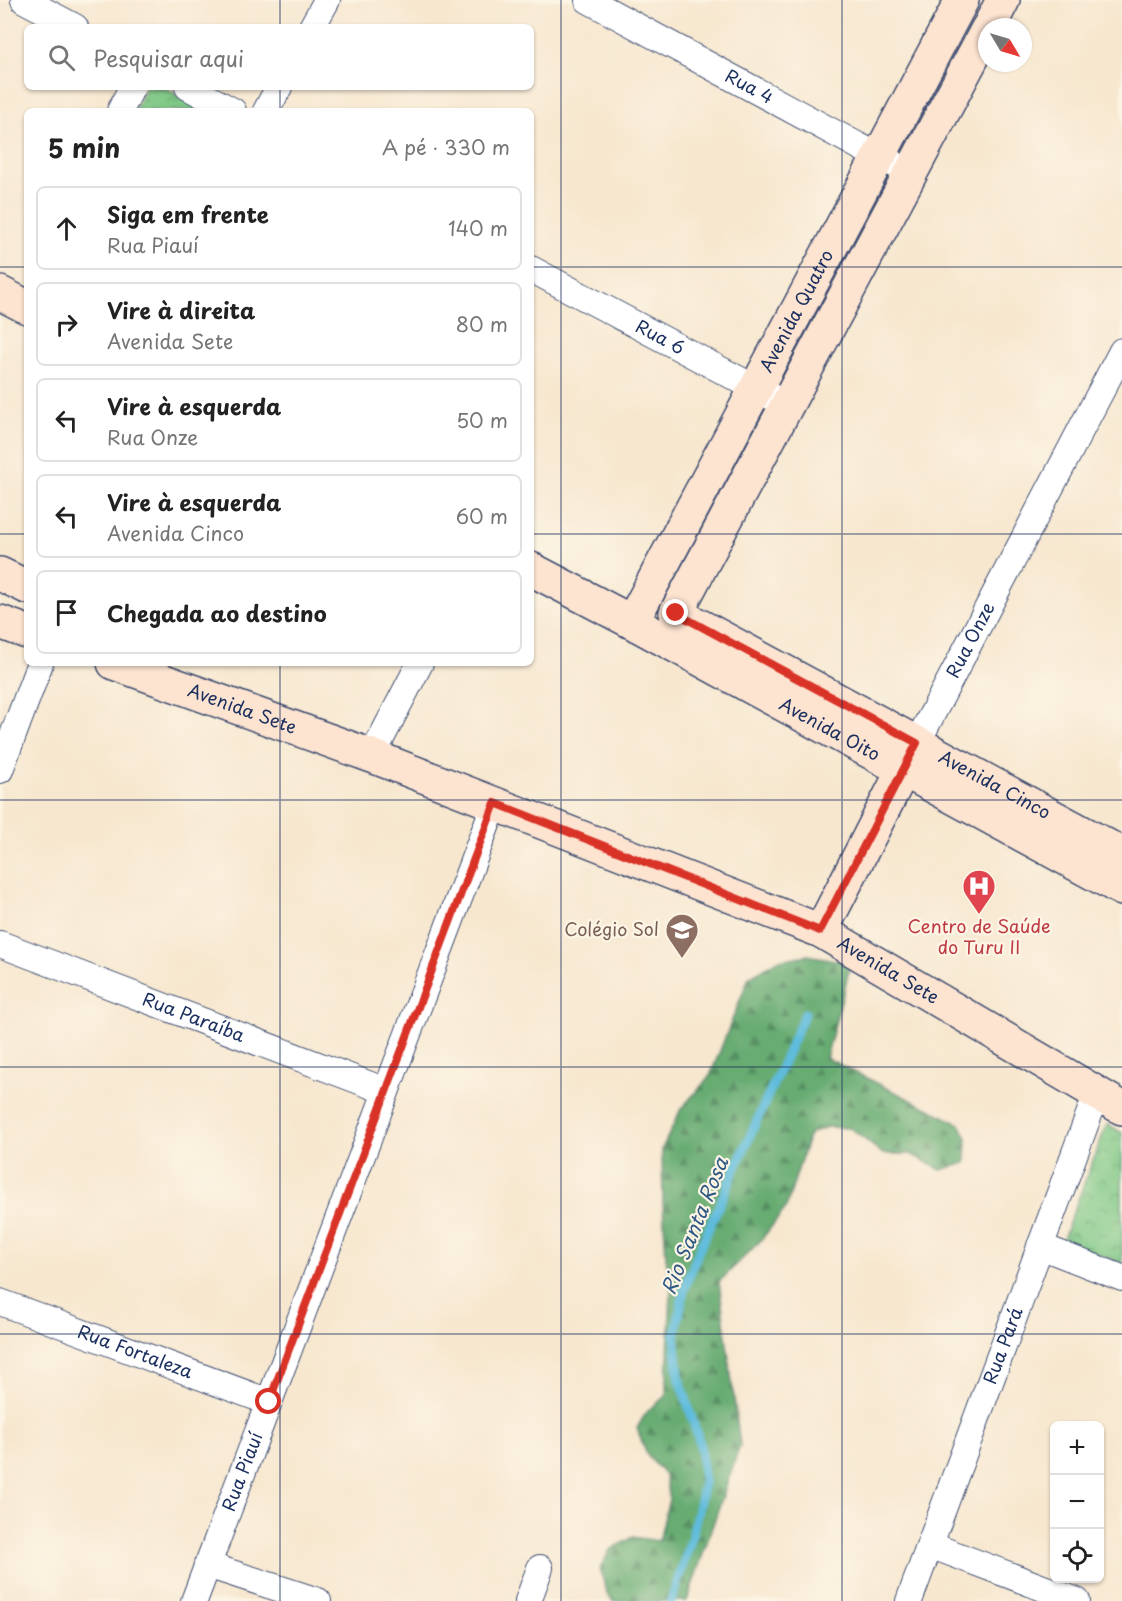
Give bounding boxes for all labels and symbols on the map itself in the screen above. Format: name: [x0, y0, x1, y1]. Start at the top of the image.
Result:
north arrow: [978, 18, 1032, 72]
street label: Rua 4: [721, 61, 779, 110]
street label: Avenida Quatro: [752, 244, 839, 376]
street label: Rua 6: [631, 312, 690, 360]
street label: Rua Onze: [938, 597, 1001, 682]
route end: [662, 599, 688, 625]
street label: Avenida Sete: [184, 676, 301, 740]
street label: Avenida Oito: [775, 690, 886, 767]
street label: Avenida Cinco: [934, 743, 1056, 825]
hospital icon: Centro de Saúde do Turu II: [961, 868, 997, 915]
school or university icon: Colégio Sol: [664, 912, 700, 959]
place label: Centro de Saúde do Turu II: [908, 912, 1051, 960]
place label: Colégio Sol: [564, 915, 659, 942]
street label: Avenida Sete: [833, 929, 945, 1010]
street label: Rua Paraíba: [139, 985, 250, 1048]
water label: Rio Santa Rosa: [653, 1152, 735, 1299]
street label: Rua Pará: [975, 1302, 1029, 1388]
street label: Rua Fortaleza: [74, 1317, 197, 1385]
route start: [255, 1388, 281, 1414]
street label: Rua Piauí: [214, 1428, 269, 1515]

